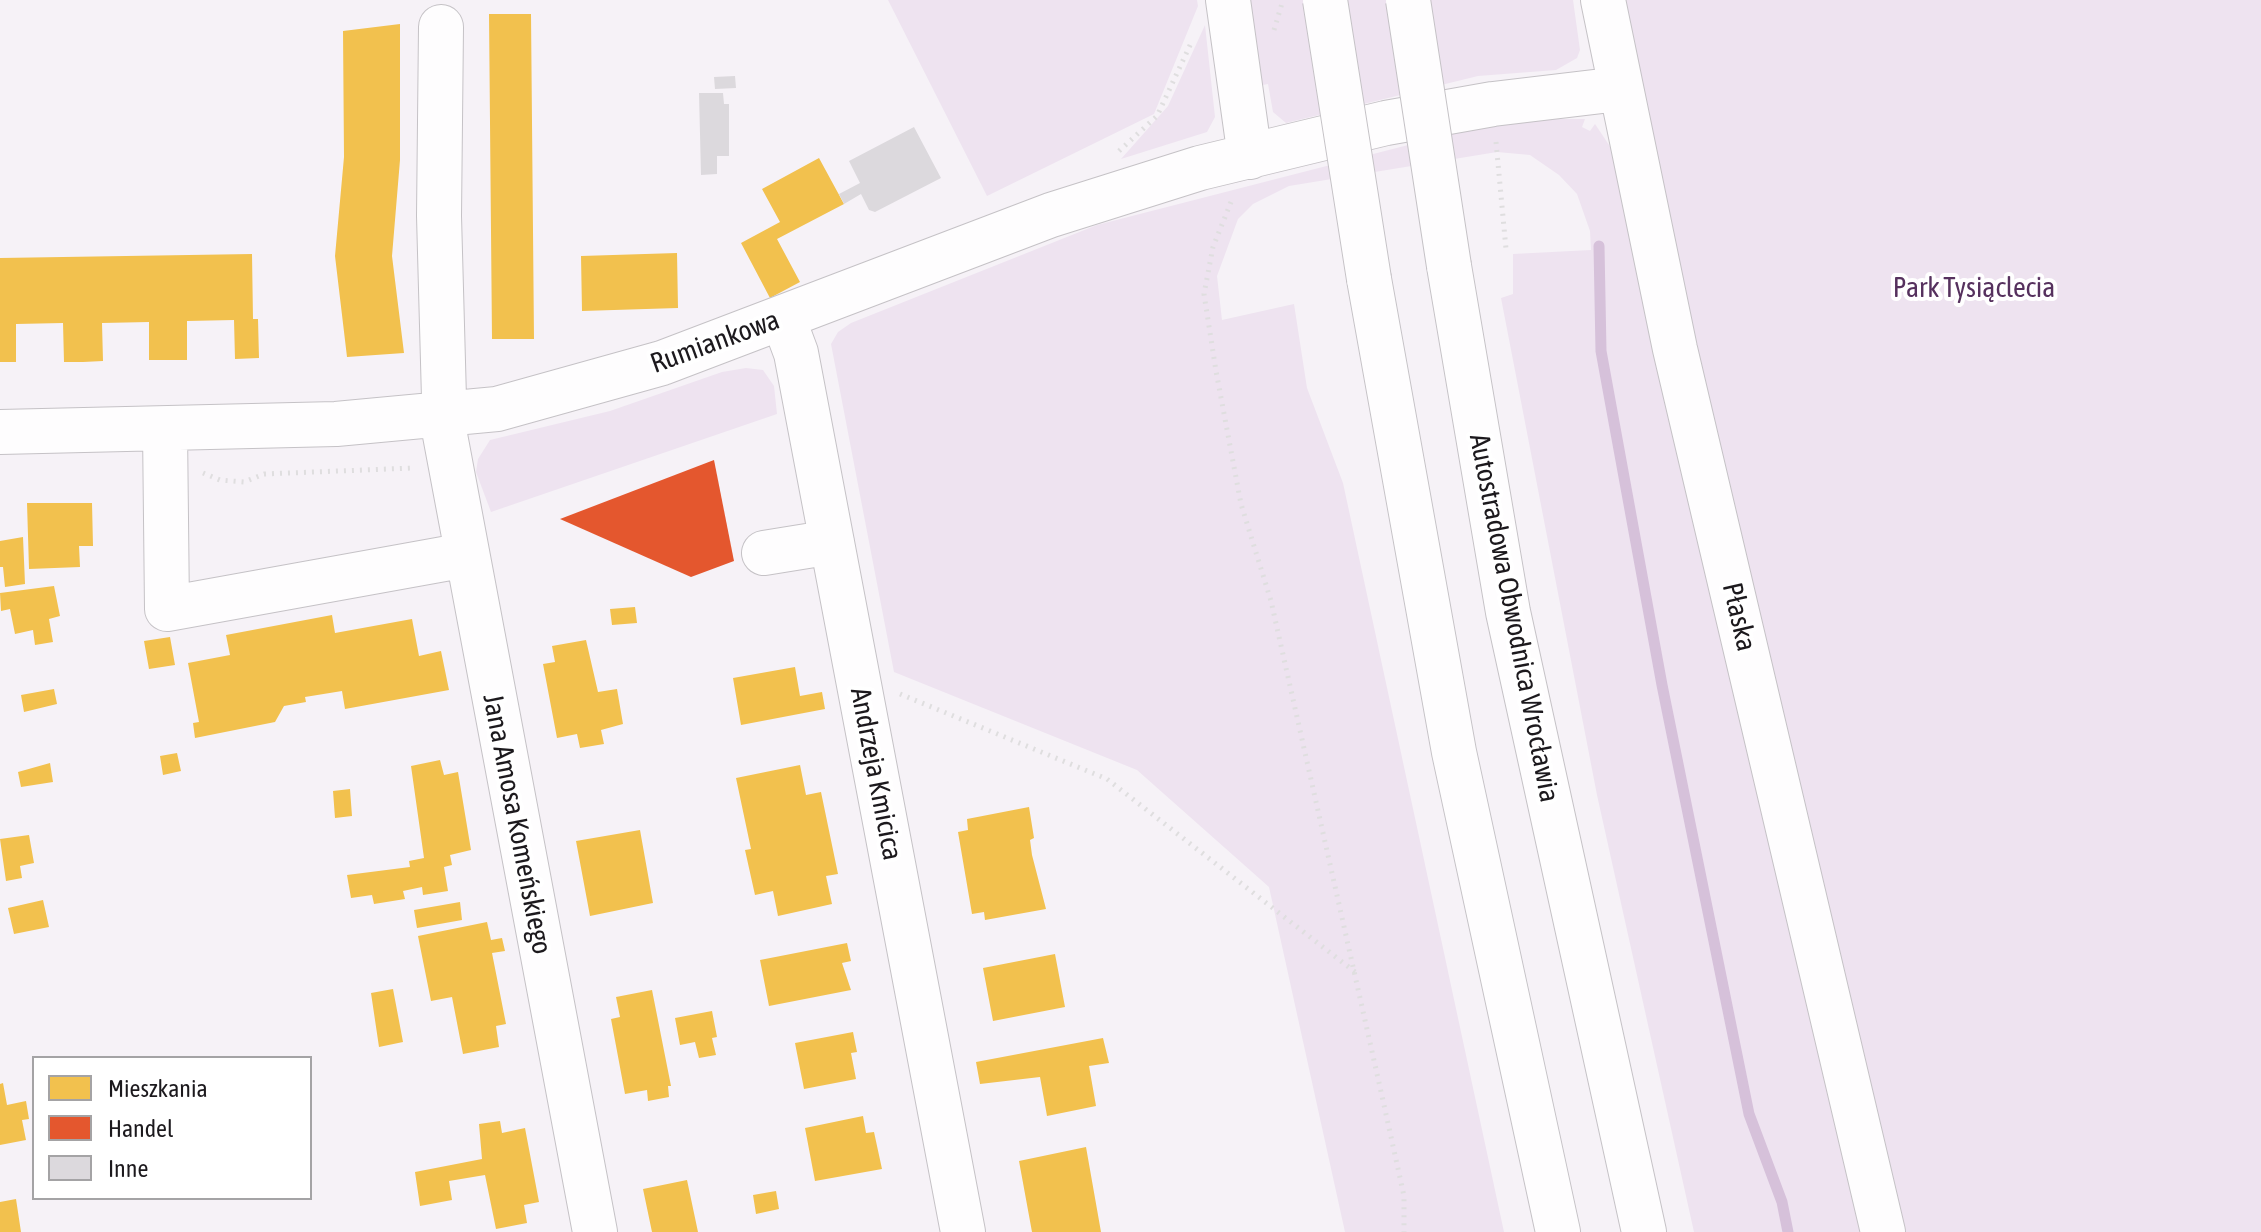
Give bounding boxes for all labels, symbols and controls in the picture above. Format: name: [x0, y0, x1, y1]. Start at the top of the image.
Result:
park label: Park Tysiąclecia: [1893, 271, 2055, 305]
street label: Rumiankowa: [646, 303, 784, 381]
street label: Autostradowa Obwodnica Wrocławia: [1462, 431, 1566, 805]
street label: Płaska: [1715, 579, 1763, 655]
street label: Andrzeja Kmicica: [843, 685, 909, 863]
street label: Jana Amosa Komeńskiego: [475, 691, 559, 957]
legend: [32, 1056, 312, 1200]
text: Mieszkania: [108, 1075, 208, 1102]
text: Handel: [108, 1115, 173, 1142]
text: Inne: [108, 1155, 148, 1182]

